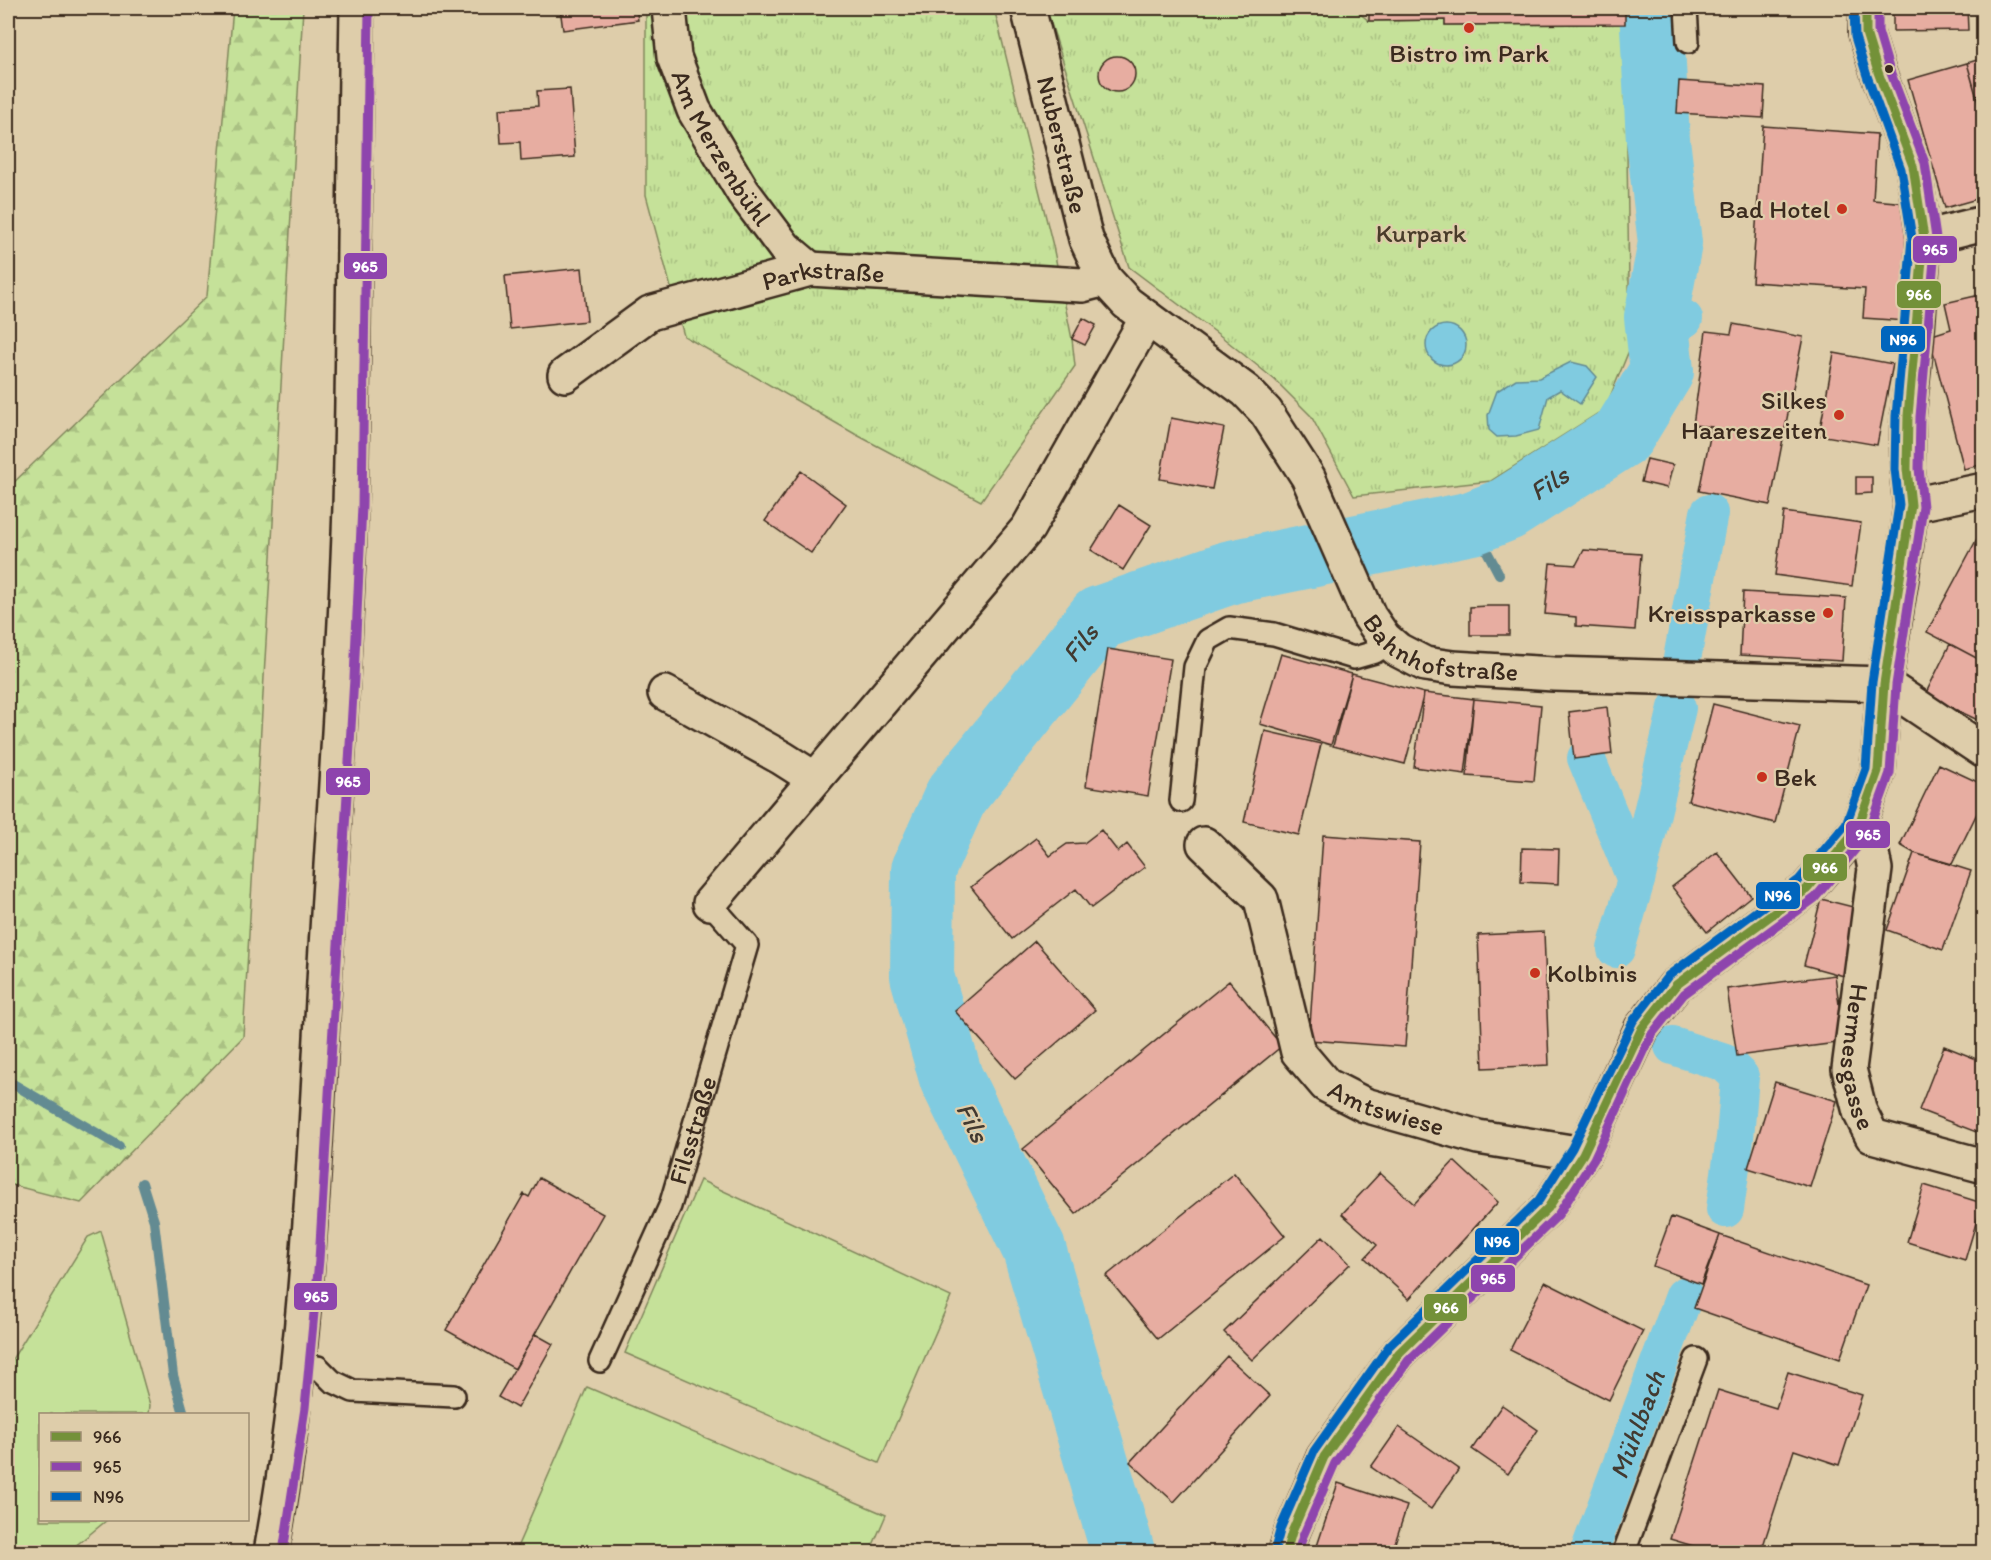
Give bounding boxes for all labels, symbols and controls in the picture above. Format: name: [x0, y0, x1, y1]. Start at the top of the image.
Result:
marker: Bistro im Park: [1462, 21, 1476, 35]
place label: Bistro im Park: [1389, 37, 1549, 69]
unlabelled marker: [1883, 63, 1895, 75]
street label: Am Merzenbühl: [664, 65, 779, 232]
street label: Nuberstraße: [1030, 73, 1095, 217]
place label: Bad Hotel: [1719, 193, 1830, 225]
marker: Bad Hotel: [1835, 202, 1849, 216]
park label: Kurpark: [1376, 217, 1467, 249]
line badge: 965: [1912, 235, 1958, 264]
text: 965: [1922, 240, 1948, 259]
line badge: 965: [343, 252, 388, 280]
street label: Parkstraße: [758, 253, 886, 297]
text: 965: [352, 257, 378, 276]
line badge: 966: [1896, 280, 1942, 309]
text: 966: [1906, 285, 1932, 304]
line badge: N96: [1880, 325, 1926, 353]
text: N96: [1889, 330, 1917, 349]
place label: Silkes Haareszeiten: [1681, 384, 1827, 446]
marker: Silkes Haareszeiten: [1832, 408, 1846, 422]
water label: Fils: [1523, 457, 1575, 507]
place label: Kreissparkasse: [1647, 597, 1816, 629]
marker: Kreissparkasse: [1821, 606, 1835, 620]
street label: Bahnhofstraße: [1356, 607, 1519, 688]
water label: Fils: [1054, 616, 1106, 668]
place label: Bek: [1774, 761, 1817, 793]
line badge: 965: [325, 767, 371, 796]
marker: Bek: [1755, 770, 1769, 784]
text: 965: [335, 772, 361, 791]
line badge: 965: [1845, 820, 1891, 849]
text: 965: [1855, 825, 1881, 844]
line badge: 966: [1802, 853, 1848, 882]
text: 966: [1812, 858, 1838, 877]
line badge: N96: [1755, 881, 1801, 910]
text: N96: [1764, 886, 1792, 905]
place label: Kolbinis: [1547, 957, 1637, 989]
marker: Kolbinis: [1528, 966, 1542, 980]
street label: Hermesgasse: [1833, 982, 1882, 1135]
street label: Filsstraße: [661, 1072, 723, 1188]
street label: Amtswiese: [1323, 1073, 1448, 1143]
water label: Fils: [949, 1097, 997, 1148]
line badge: N96: [1474, 1227, 1520, 1256]
text: N96: [1483, 1232, 1511, 1251]
line badge: 965: [1470, 1264, 1516, 1293]
text: 965: [1480, 1269, 1506, 1288]
line badge: 965: [293, 1282, 338, 1311]
text: 965: [303, 1287, 329, 1306]
line badge: 966: [1423, 1293, 1468, 1322]
text: 966: [1433, 1298, 1459, 1317]
water label: Mühlbach: [1601, 1366, 1672, 1483]
legend: [39, 1413, 249, 1521]
text: 966: [93, 1426, 121, 1448]
text: 965: [93, 1456, 121, 1478]
text: N96: [93, 1486, 124, 1508]

